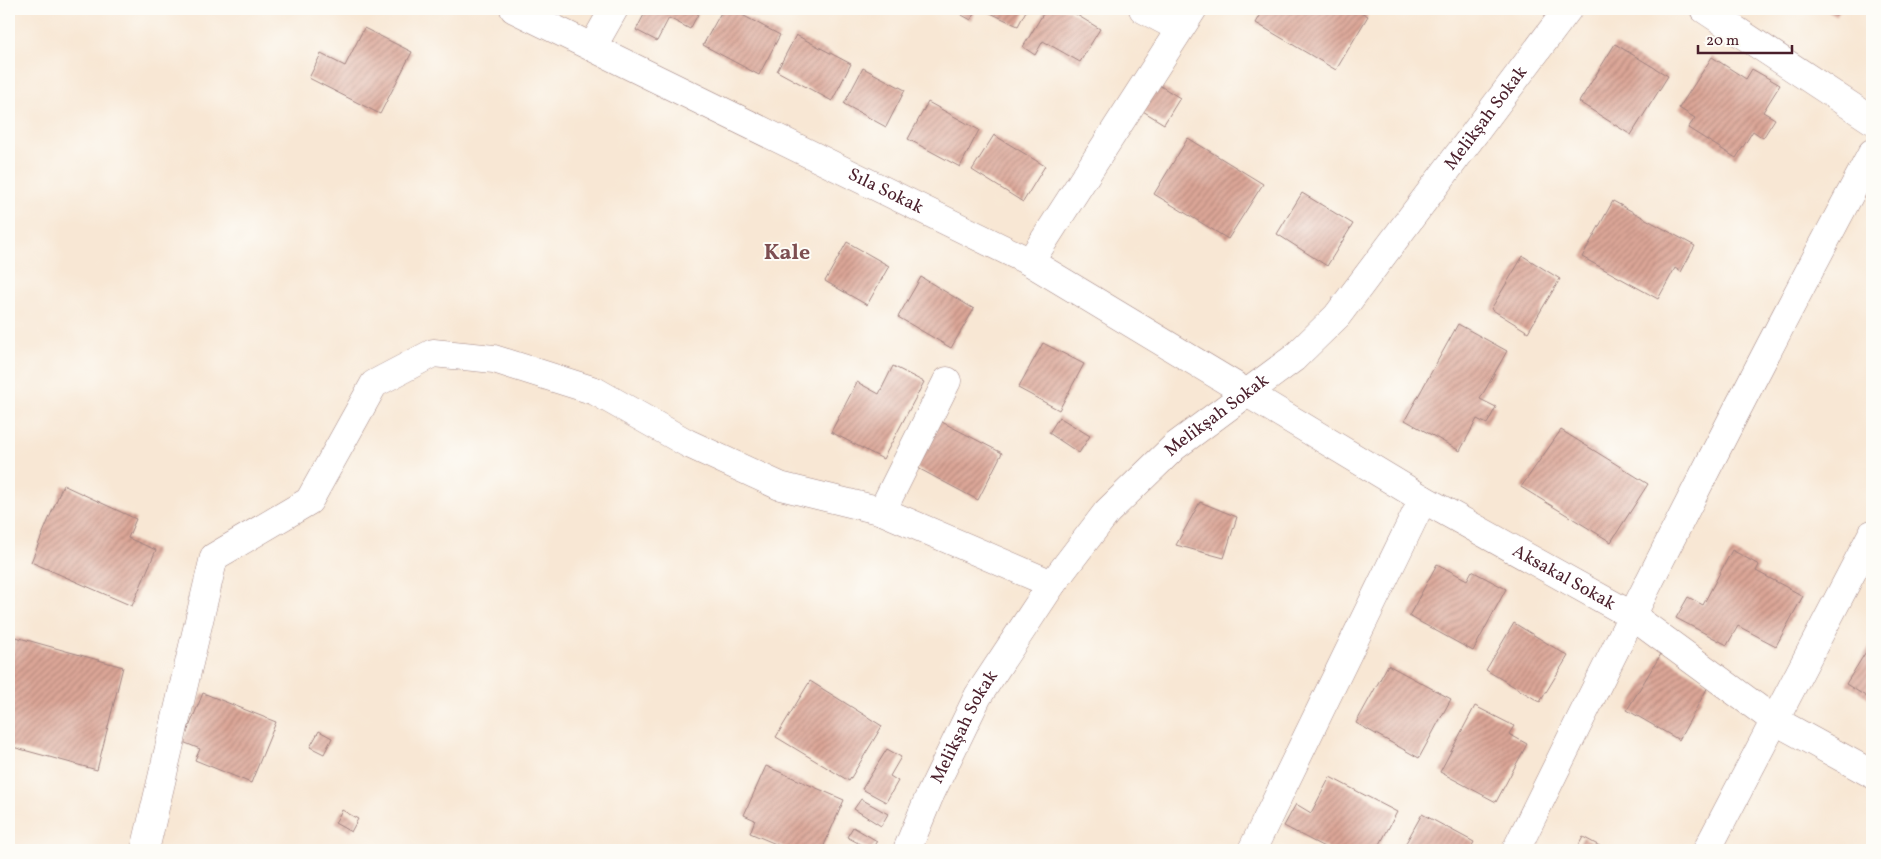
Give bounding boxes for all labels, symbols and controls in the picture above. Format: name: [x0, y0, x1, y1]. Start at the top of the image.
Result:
scale bar: [1698, 22, 1792, 54]
text: 20 m: [1706, 31, 1739, 52]
street label: Melikşah Sokak: [1438, 61, 1533, 175]
street label: Sıla Sokak: [844, 162, 928, 220]
district label: Kale: [764, 238, 810, 269]
street label: Melikşah Sokak: [1159, 368, 1274, 462]
street label: Aksakal Sokak: [1508, 539, 1620, 617]
street label: Melikşah Sokak: [925, 665, 1004, 788]

